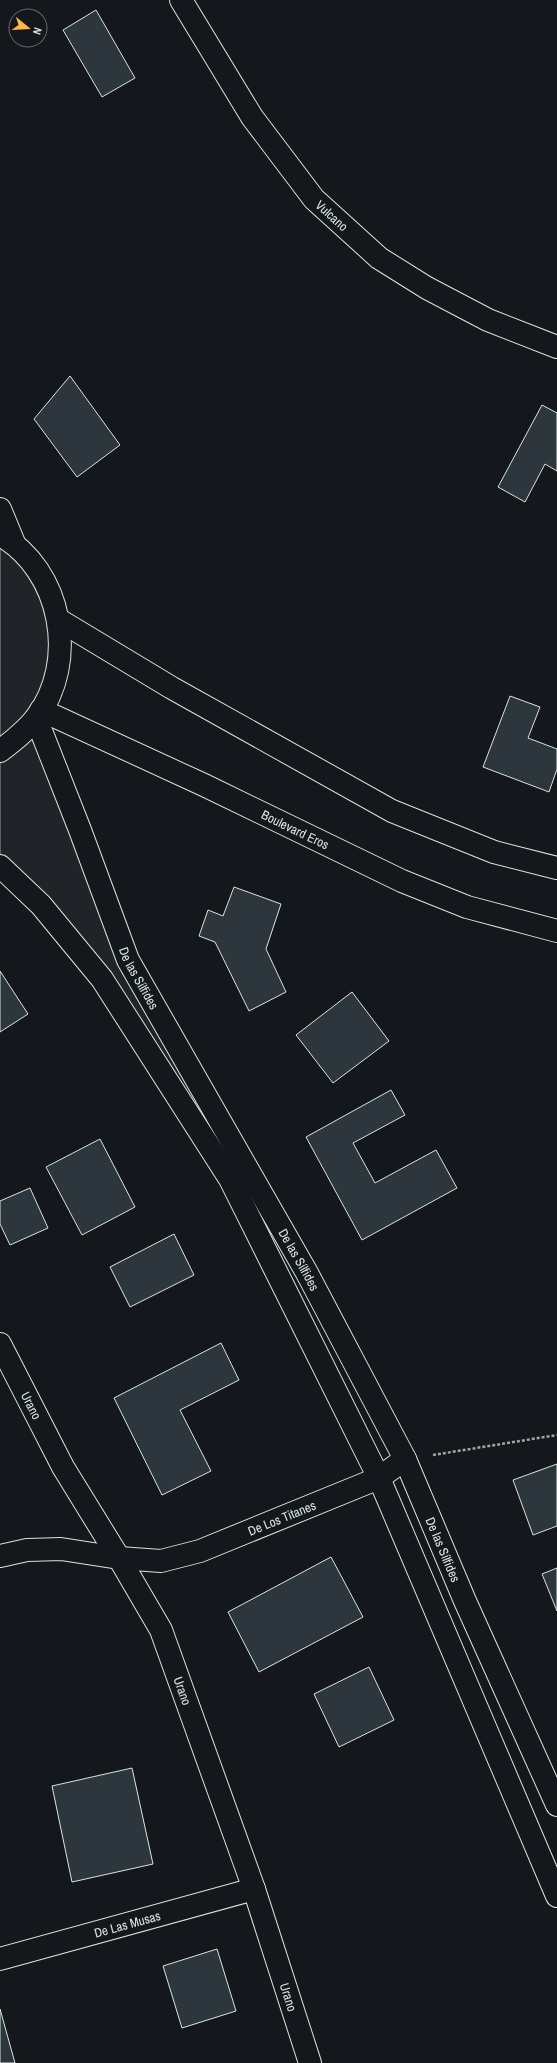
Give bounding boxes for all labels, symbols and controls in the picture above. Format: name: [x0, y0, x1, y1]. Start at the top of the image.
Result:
north arrow: [8, 8, 48, 48]
text: N: [30, 26, 45, 36]
street label: Vulcano: [312, 196, 352, 235]
street label: Boulevard Eros: [259, 806, 332, 853]
street label: De las Sílfides: [115, 945, 163, 1012]
street label: De las Sílfides: [275, 1225, 323, 1294]
street label: Urano: [17, 1389, 46, 1422]
street label: De Los Titanes: [245, 1496, 318, 1539]
street label: De las Sílfides: [422, 1515, 464, 1585]
street label: Urano: [170, 1674, 196, 1707]
street label: De Las Musas: [92, 1907, 162, 1941]
street label: Urano: [276, 1981, 301, 2013]

